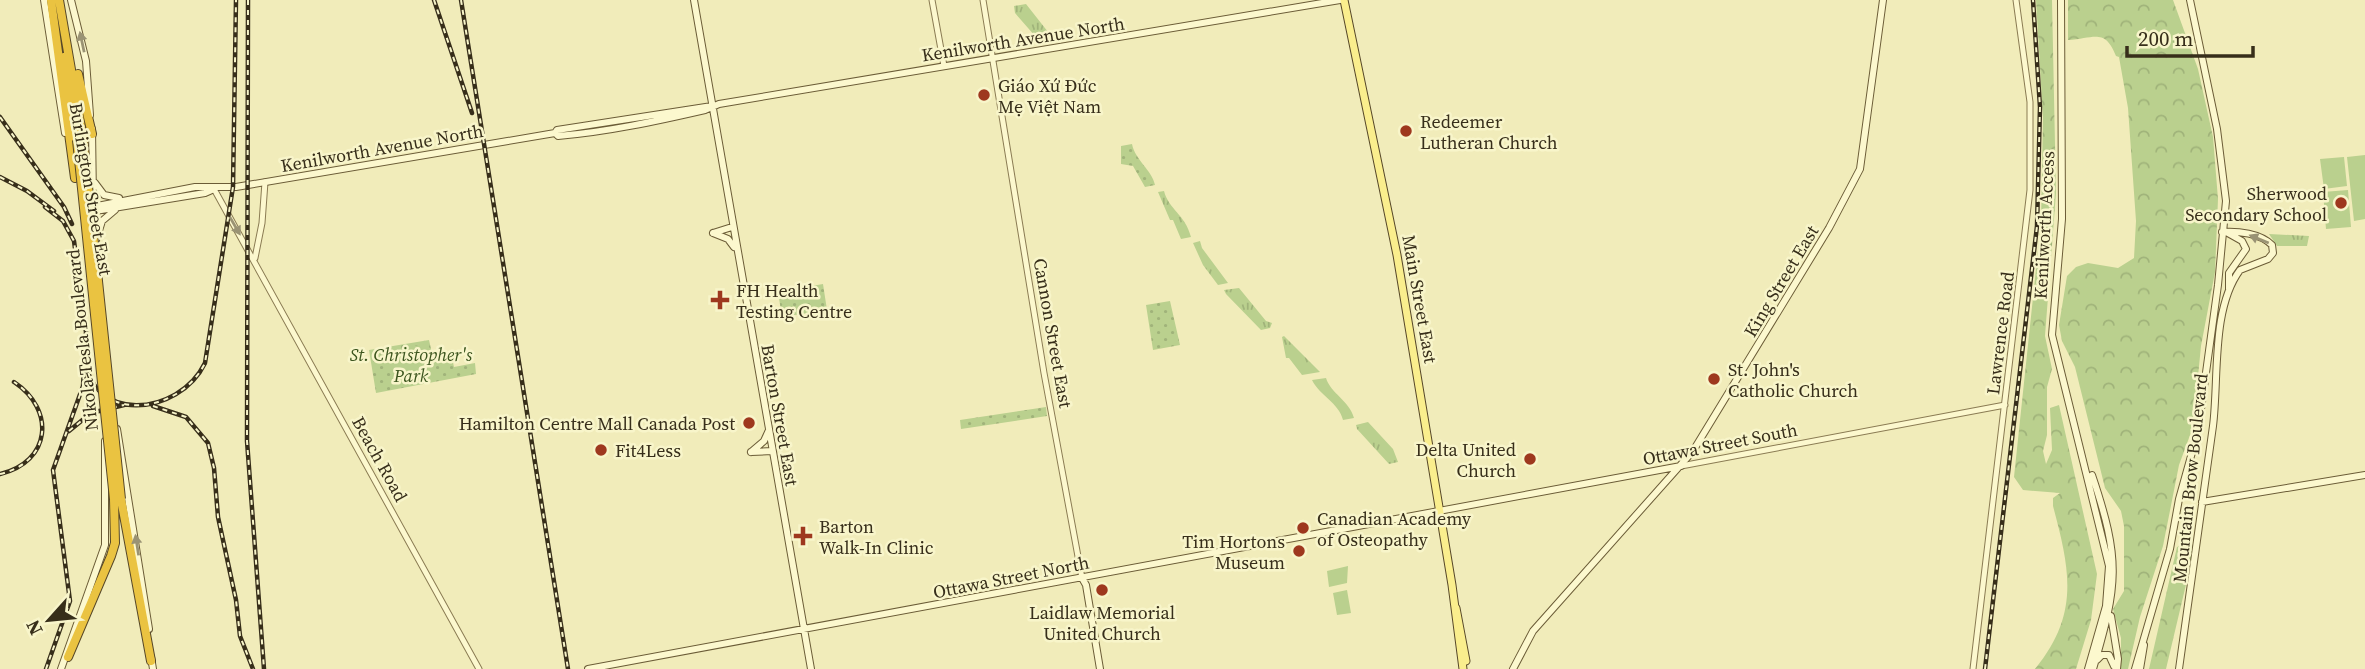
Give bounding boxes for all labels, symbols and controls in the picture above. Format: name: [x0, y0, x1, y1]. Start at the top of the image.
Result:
street label: Kenilworth Avenue North: [920, 11, 1126, 67]
scale bar: [2127, 14, 2253, 58]
text: 200 m: [2138, 24, 2193, 53]
one-way arrow: [76, 31, 87, 53]
place label: Giáo Xứ Đức Mẹ Việt Nam: [998, 73, 1101, 119]
marker: Giáo Xứ Đức Mẹ Việt Nam: [976, 87, 992, 103]
street label: Burlington Street East: [63, 101, 119, 278]
place label: Redeemer Lutheran Church: [1420, 109, 1558, 155]
street label: Kenilworth Avenue North: [279, 118, 485, 178]
marker: Redeemer Lutheran Church: [1398, 123, 1414, 139]
street label: Kenilworth Access: [2028, 150, 2060, 300]
place label: Sherwood Secondary School: [2185, 181, 2327, 227]
marker: Sherwood Secondary School: [2333, 195, 2349, 211]
one-way arrow: [228, 217, 241, 236]
street label: King Street East: [1738, 220, 1824, 342]
street label: Main Street East: [1396, 233, 1444, 365]
one-way arrow: [2248, 233, 2269, 244]
street label: Nikola Tesla Boulevard: [60, 248, 104, 432]
street label: Cannon Street East: [1028, 256, 1079, 410]
street label: Lawrence Road: [1980, 270, 2020, 396]
place label: FH Health Testing Centre: [736, 278, 852, 324]
marker: FH Health Testing Centre: [710, 290, 730, 310]
park label: St. Christopher's Park: [350, 342, 473, 388]
street label: Barton Street East: [755, 342, 805, 488]
place label: St. John's Catholic Church: [1728, 357, 1858, 403]
marker: St. John's Catholic Church: [1706, 371, 1722, 387]
street label: Mountain Brow Boulevard: [2167, 372, 2213, 584]
place label: Hamilton Centre Mall Canada Post: [459, 411, 735, 436]
street label: Beach Road: [346, 412, 414, 506]
marker: Hamilton Centre Mall Canada Post: [741, 415, 757, 431]
street label: Ottawa Street South: [1641, 417, 1800, 471]
place label: Delta United Church: [1416, 437, 1516, 483]
place label: Fit4Less: [615, 438, 681, 463]
marker: Fit4Less: [593, 442, 609, 458]
marker: Delta United Church: [1522, 451, 1538, 467]
place label: Canadian Academy of Osteopathy: [1317, 506, 1472, 552]
place label: Barton Walk-In Clinic: [819, 514, 934, 560]
marker: Canadian Academy of Osteopathy: [1295, 520, 1311, 536]
marker: Barton Walk-In Clinic: [793, 526, 813, 546]
place label: Tim Hortons Museum: [1182, 529, 1285, 575]
one-way arrow: [131, 534, 142, 556]
marker: Tim Hortons Museum: [1291, 543, 1307, 559]
street label: Ottawa Street North: [931, 550, 1091, 604]
marker: Laidlaw Memorial United Church: [1094, 582, 1110, 598]
north arrow: [14, 585, 84, 655]
place label: Laidlaw Memorial United Church: [1029, 600, 1175, 646]
text: N: [19, 616, 49, 640]

